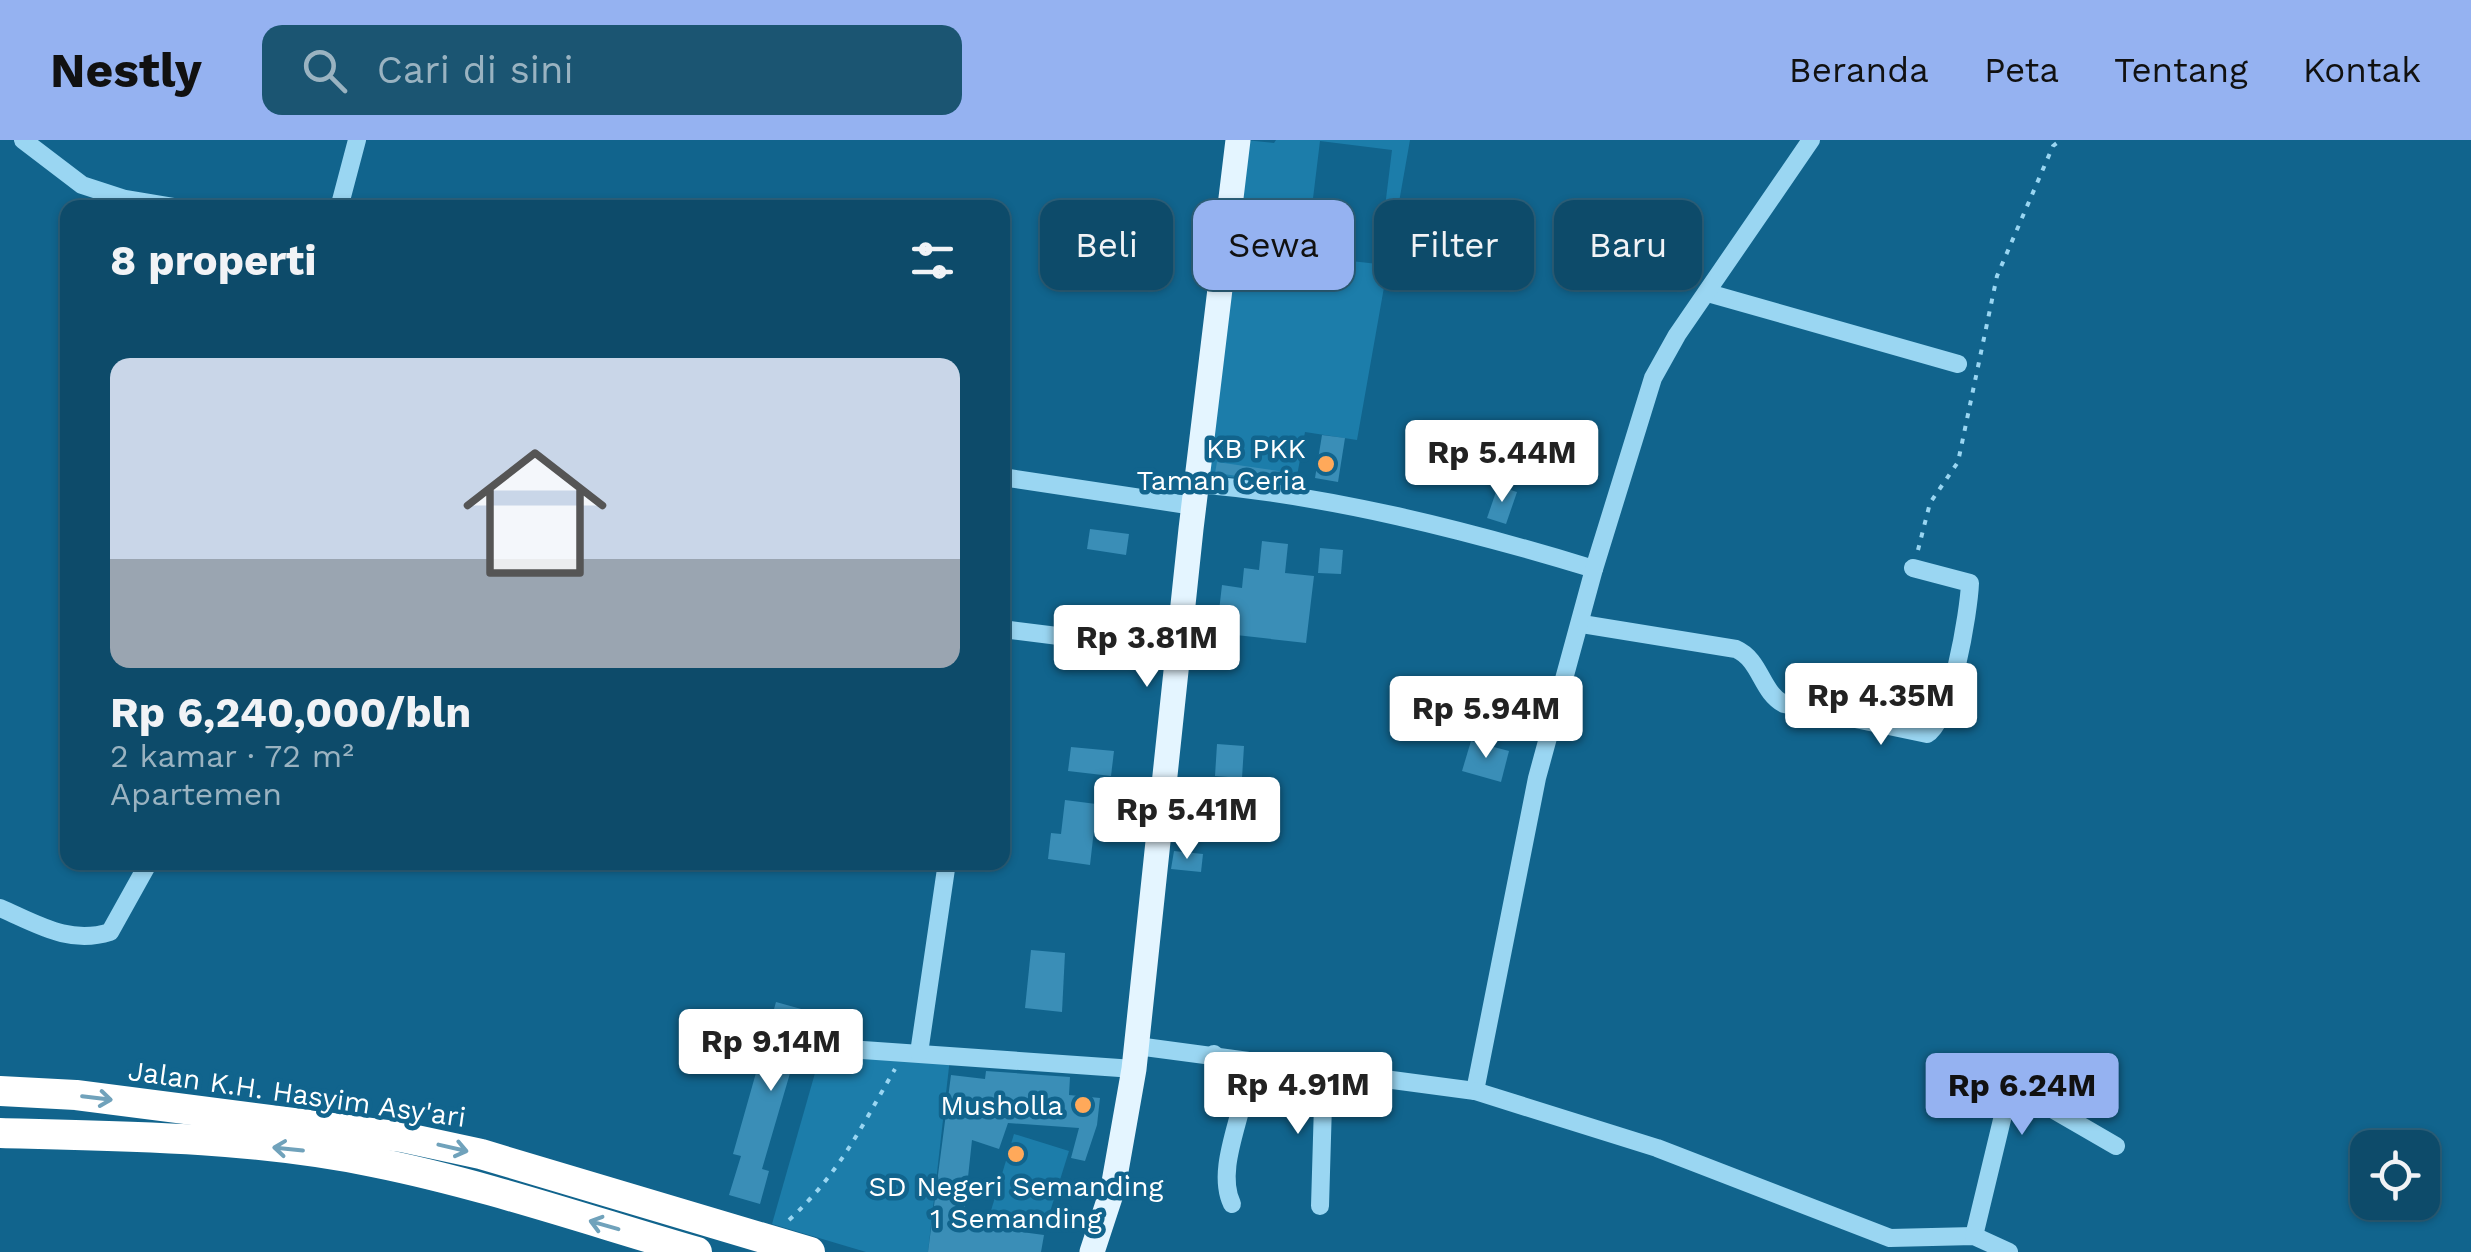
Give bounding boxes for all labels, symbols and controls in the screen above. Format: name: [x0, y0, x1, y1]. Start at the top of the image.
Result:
search box: [262, 25, 962, 115]
text: Nestly: [50, 42, 202, 99]
icon: search: [297, 43, 352, 98]
text: Cari di sini: [377, 48, 574, 92]
text: Beranda: [1789, 49, 1929, 91]
text: Peta: [1984, 49, 2059, 91]
text: Tentang: [2114, 49, 2248, 91]
text: Kontak: [2303, 49, 2421, 91]
chip: Beli: [1040, 200, 1173, 290]
chip: Sewa: [1193, 200, 1354, 290]
chip: Filter: [1374, 200, 1534, 290]
chip: Baru: [1554, 200, 1702, 290]
icon: filters: [905, 233, 960, 288]
text: 8 properti: [110, 236, 316, 285]
pin: Rp 5.44M: [1399, 420, 1605, 505]
icon: home: [445, 423, 625, 603]
place label: KB PKK Taman Ceria: [1137, 432, 1306, 497]
text: Rp 5.44M: [1427, 433, 1577, 471]
marker: KB PKK Taman Ceria: [1315, 453, 1337, 475]
pin: Rp 3.81M: [1044, 605, 1250, 690]
text: Rp 3.81M: [1076, 618, 1218, 656]
pin: Rp 4.35M: [1778, 663, 1984, 748]
pin: Rp 5.94M: [1383, 676, 1589, 761]
text: Rp 4.35M: [1807, 676, 1955, 714]
text: Rp 6,240,000/bln: [110, 688, 471, 737]
text: Rp 5.94M: [1412, 689, 1560, 727]
text: 2 kamar · 72 m²: [110, 737, 354, 775]
text: Apartemen: [110, 775, 282, 813]
pin: Rp 5.41M: [1084, 777, 1290, 862]
text: Rp 5.41M: [1116, 790, 1258, 828]
pin: Rp 9.14M: [668, 1009, 874, 1094]
text: Rp 9.14M: [701, 1022, 841, 1060]
pin: Rp 4.91M: [1195, 1052, 1401, 1137]
pin: Rp 6.24M: [1919, 1053, 2125, 1138]
street label: Jalan K.H. Hasyim Asy'ari: [126, 1054, 468, 1134]
text: Rp 4.91M: [1226, 1065, 1370, 1103]
text: Rp 6.24M: [1948, 1066, 2096, 1104]
one-way arrow: [81, 1089, 113, 1108]
place label: Musholla: [940, 1089, 1063, 1122]
marker: Musholla: [1072, 1094, 1094, 1116]
map controls: [2350, 1130, 2440, 1220]
button: locate: [2350, 1130, 2440, 1220]
one-way arrow: [272, 1140, 305, 1159]
one-way arrow: [437, 1140, 469, 1158]
marker: SD Negeri Semanding 1 Semanding: [1005, 1143, 1027, 1165]
place label: SD Negeri Semanding 1 Semanding: [869, 1170, 1164, 1235]
one-way arrow: [588, 1215, 620, 1233]

